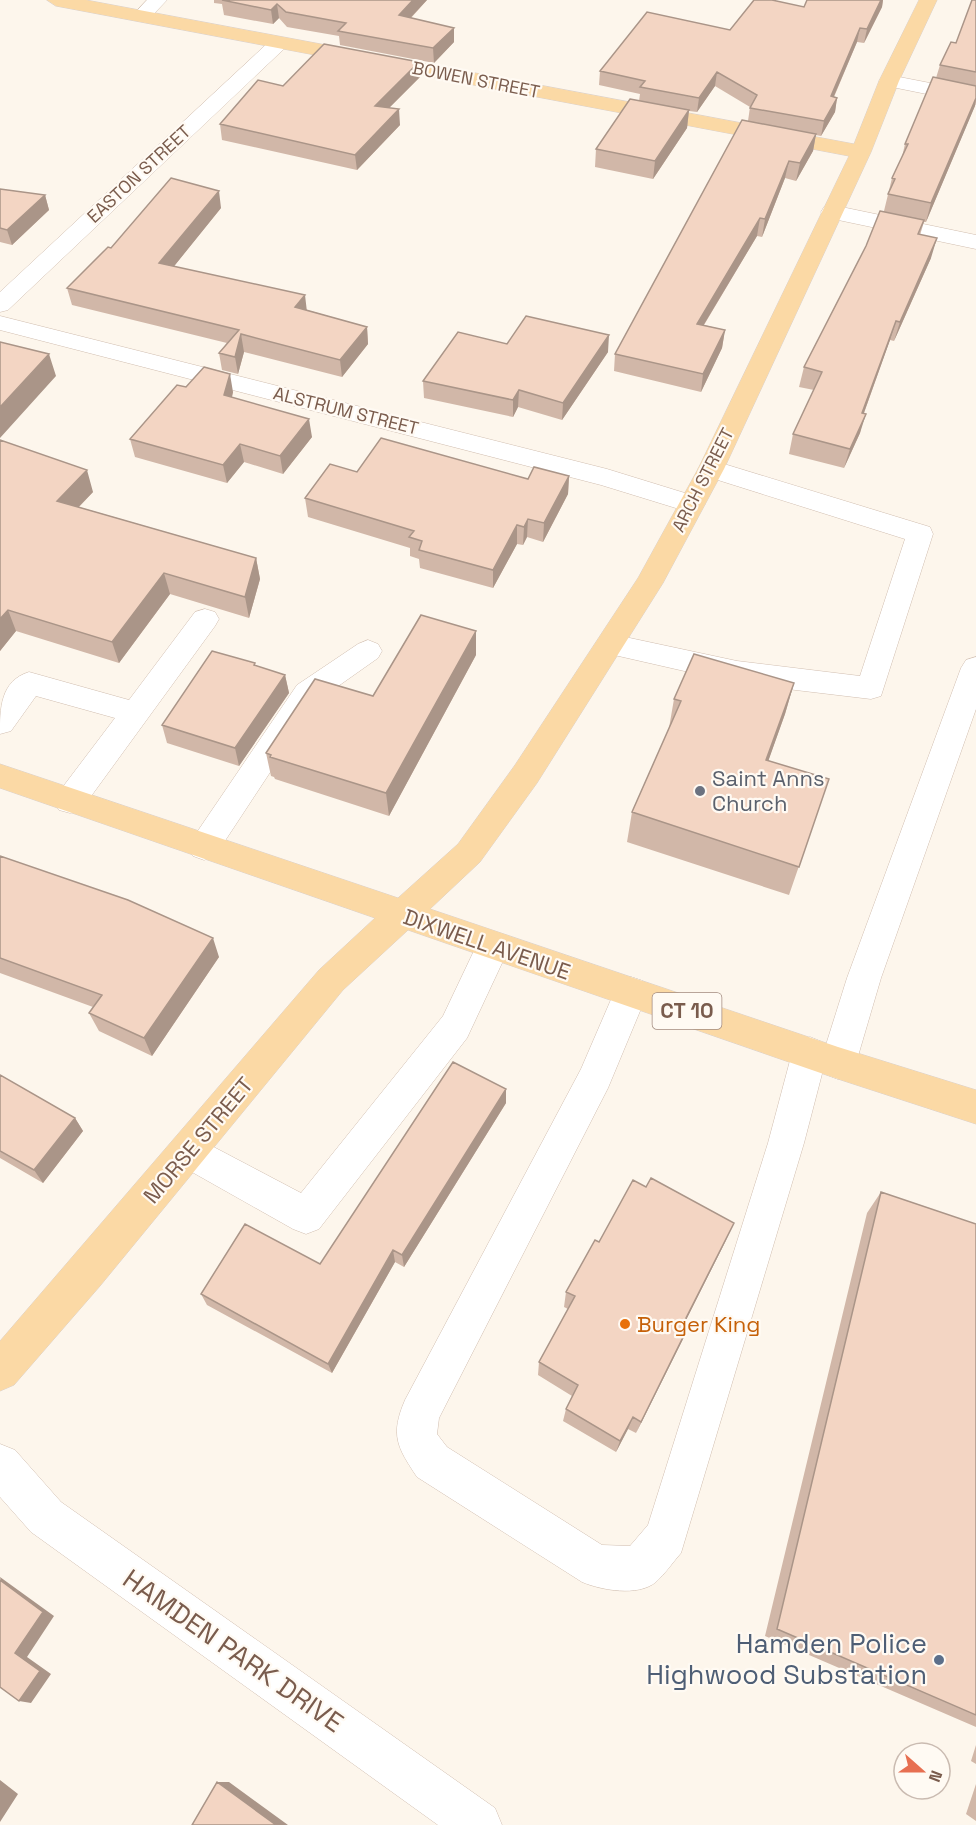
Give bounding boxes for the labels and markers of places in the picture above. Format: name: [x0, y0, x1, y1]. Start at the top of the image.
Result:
place label: Saint Anns Church: [712, 764, 825, 817]
marker: Saint Anns Church: [693, 784, 707, 798]
place label: Burger King: [637, 1310, 760, 1338]
marker: Burger King: [618, 1317, 632, 1331]
place label: Hamden Police Highwood Substation: [646, 1626, 927, 1692]
marker: Hamden Police Highwood Substation: [932, 1653, 946, 1667]

